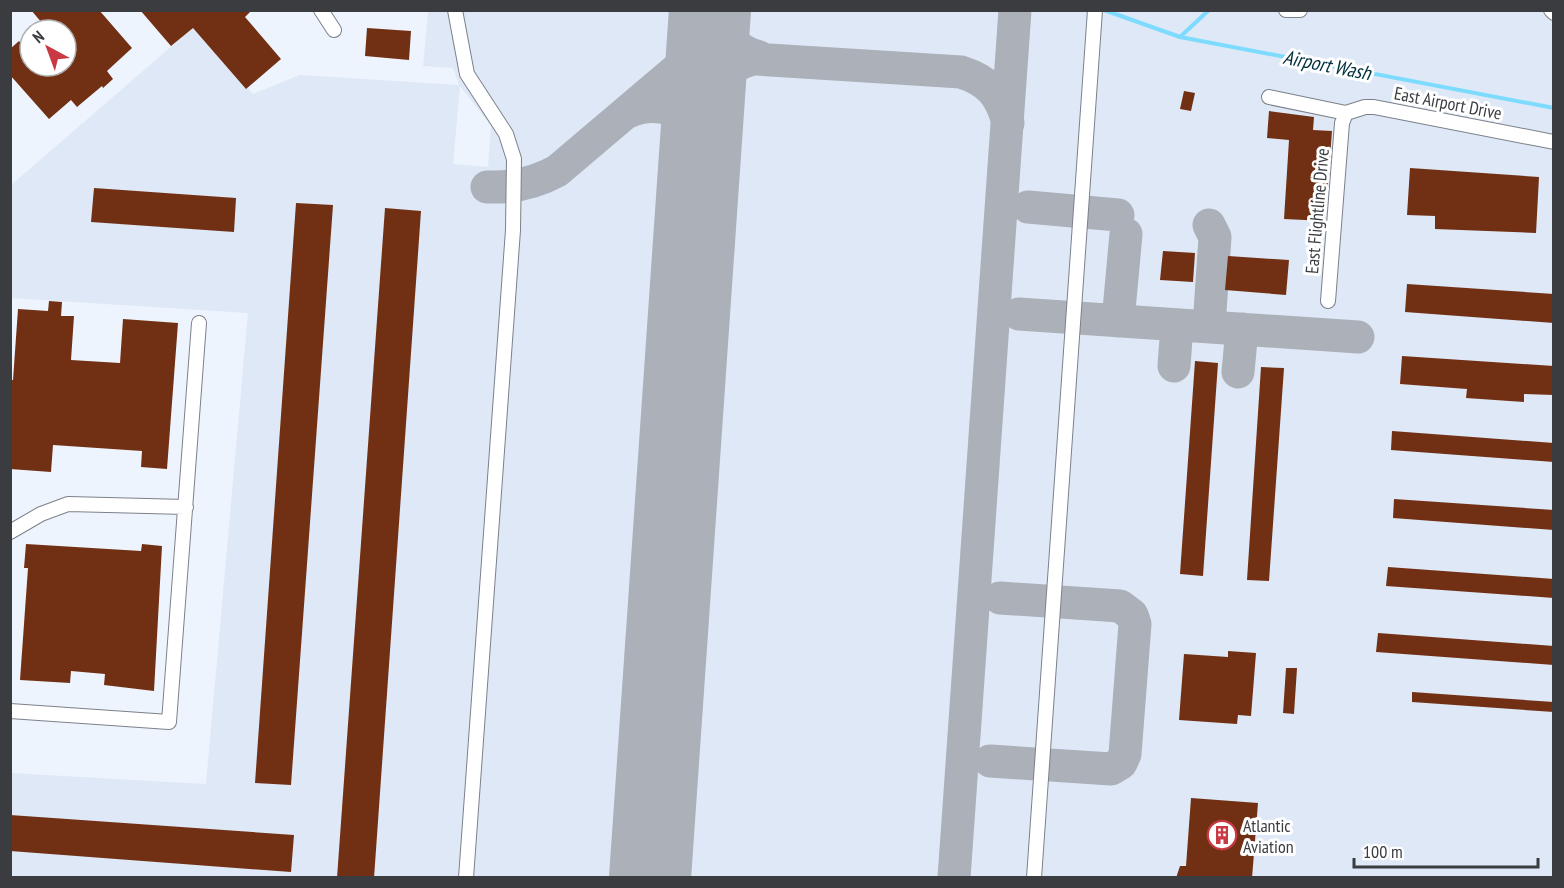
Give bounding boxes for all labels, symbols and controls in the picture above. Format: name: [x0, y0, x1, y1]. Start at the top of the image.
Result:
north arrow: [18, 18, 78, 78]
text: N: [28, 26, 48, 47]
water label: Airport Wash: [1281, 44, 1374, 86]
street label: East Airport Drive: [1392, 81, 1504, 125]
street label: East Flightline Drive: [1300, 147, 1334, 275]
place label: Atlantic Aviation: [1243, 814, 1294, 858]
building icon: Atlantic Aviation: [1206, 819, 1238, 851]
scale bar: [1354, 831, 1538, 869]
text: 100 m: [1363, 840, 1403, 863]

